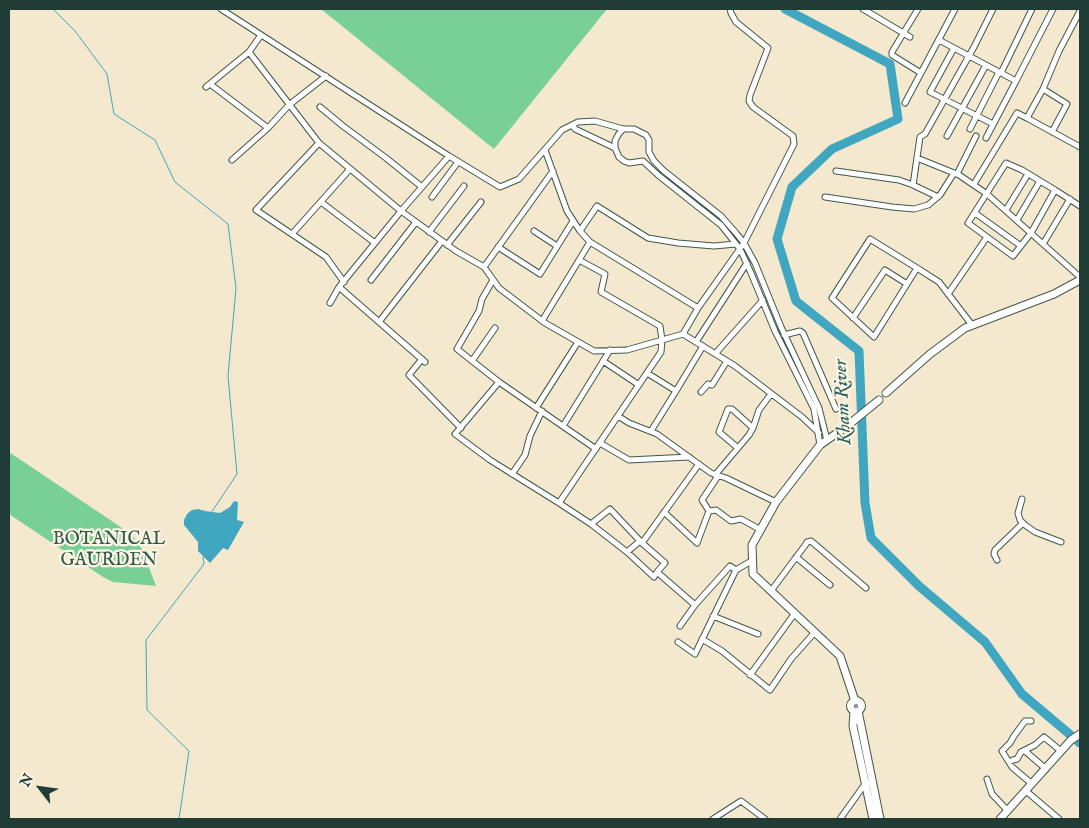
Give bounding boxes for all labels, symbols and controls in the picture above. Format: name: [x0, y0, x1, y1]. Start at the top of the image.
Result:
water label: Kham River: [830, 359, 858, 445]
park label: BOTANICAL GAURDEN: [53, 529, 165, 572]
north arrow: [15, 763, 65, 813]
text: N: [16, 771, 38, 790]

